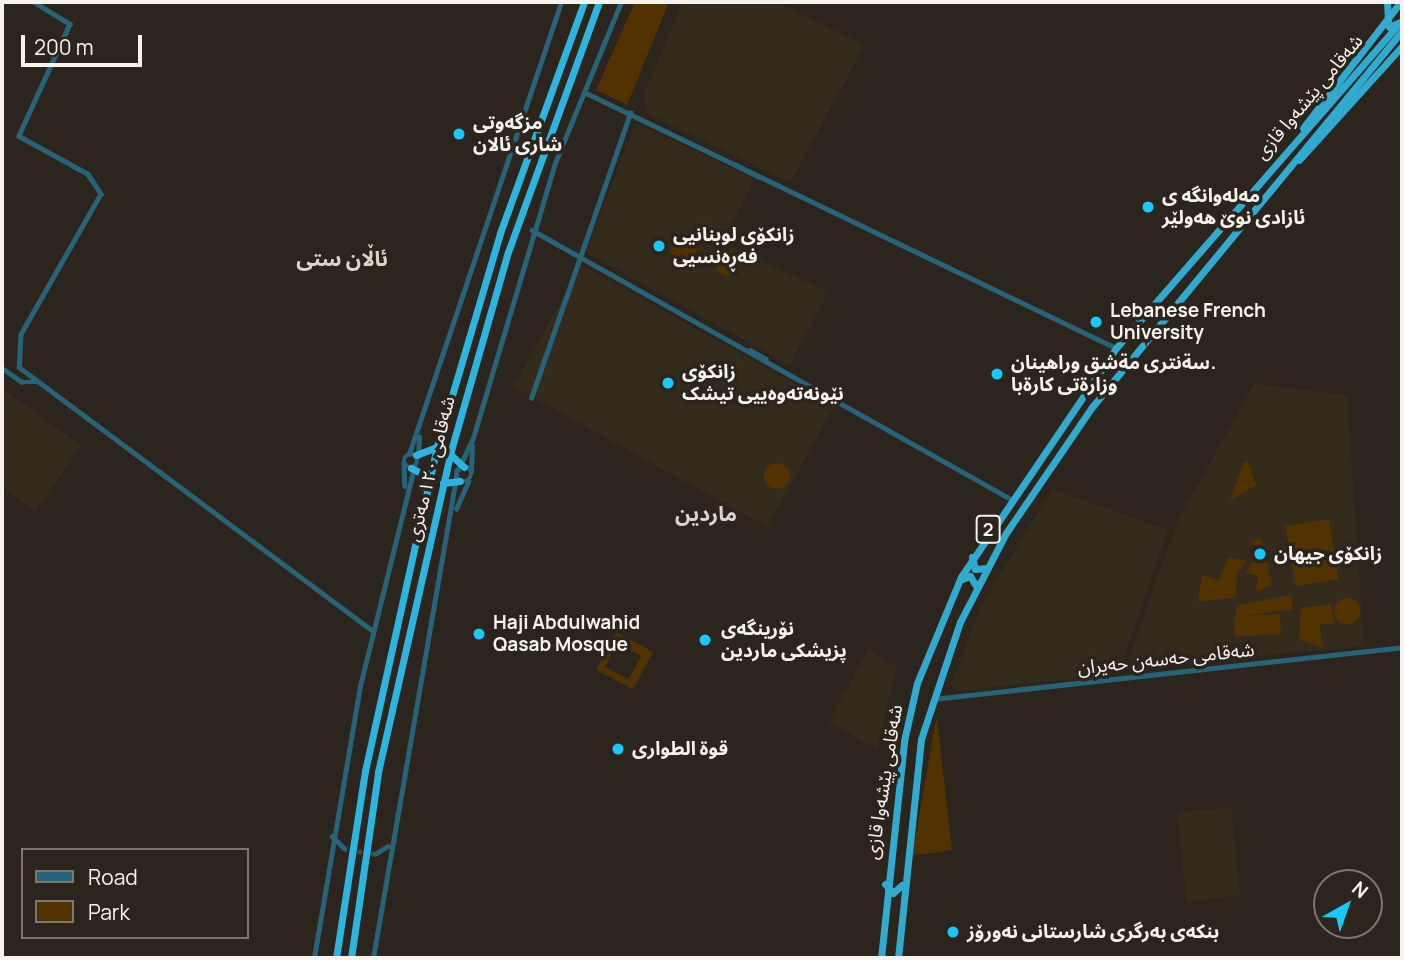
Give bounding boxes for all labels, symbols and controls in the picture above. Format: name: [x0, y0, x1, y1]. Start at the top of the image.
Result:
scale bar: [24, 21, 145, 65]
street label: شەقامی پێشەوا قازی: [1250, 30, 1368, 164]
text: 200 m: [34, 33, 94, 61]
place label: مزگەوتی شاری ئالان: [473, 112, 562, 156]
marker: مزگەوتی شاری ئالان: [451, 126, 467, 142]
place label: مەلەوانگە ی ئازادی نوێ هەولێر: [1162, 185, 1305, 229]
marker: مەلەوانگە ی ئازادی نوێ هەولێر: [1140, 199, 1156, 215]
place label: زانکۆی لوبنانیی فەڕەنسیی: [673, 224, 794, 268]
marker: زانکۆی لوبنانیی فەڕەنسیی: [651, 238, 667, 254]
district label: ئاڵان ستی: [296, 245, 388, 271]
place label: Lebanese French University: [1110, 300, 1266, 344]
marker: Lebanese French University: [1088, 314, 1104, 330]
place label: سةنترى مةشق وراهينان. وزارةتى كارةبا: [1011, 352, 1216, 396]
place label: زانکۆی نێونەتەوەییی تیشک: [682, 361, 844, 405]
marker: سةنترى مةشق وراهينان. وزارةتى كارةبا: [989, 366, 1005, 382]
marker: زانکۆی نێونەتەوەییی تیشک: [660, 375, 676, 391]
street label: شەقامی ١٢٠ مەتری: [402, 394, 460, 544]
district label: ماردین: [675, 500, 737, 526]
road number: 2: [974, 514, 1002, 544]
place label: زانکۆی جیھان: [1274, 543, 1382, 565]
marker: زانکۆی جیھان: [1252, 546, 1268, 562]
place label: Haji Abdulwahid Qasab Mosque: [493, 612, 640, 656]
place label: نۆرینگەی پزیشکی ماردین: [721, 618, 847, 662]
marker: Haji Abdulwahid Qasab Mosque: [471, 626, 487, 642]
marker: نۆرینگەی پزیشکی ماردین: [695, 630, 715, 650]
street label: شەقامی حەسەن حەیران: [1076, 638, 1256, 680]
street label: شەقامی پێشەوا قازی: [861, 703, 907, 861]
place label: قوة الطواری: [632, 738, 728, 760]
marker: قوة الطواری: [610, 741, 626, 757]
legend: [21, 848, 248, 939]
text: Road: [88, 863, 138, 891]
north arrow: [1313, 869, 1383, 939]
text: N: [1347, 875, 1374, 904]
text: Park: [88, 898, 130, 926]
place label: بنکەی بەرگری شارستانی نەورۆز: [967, 921, 1219, 943]
marker: بنکەی بەرگری شارستانی نەورۆز: [945, 924, 961, 940]

